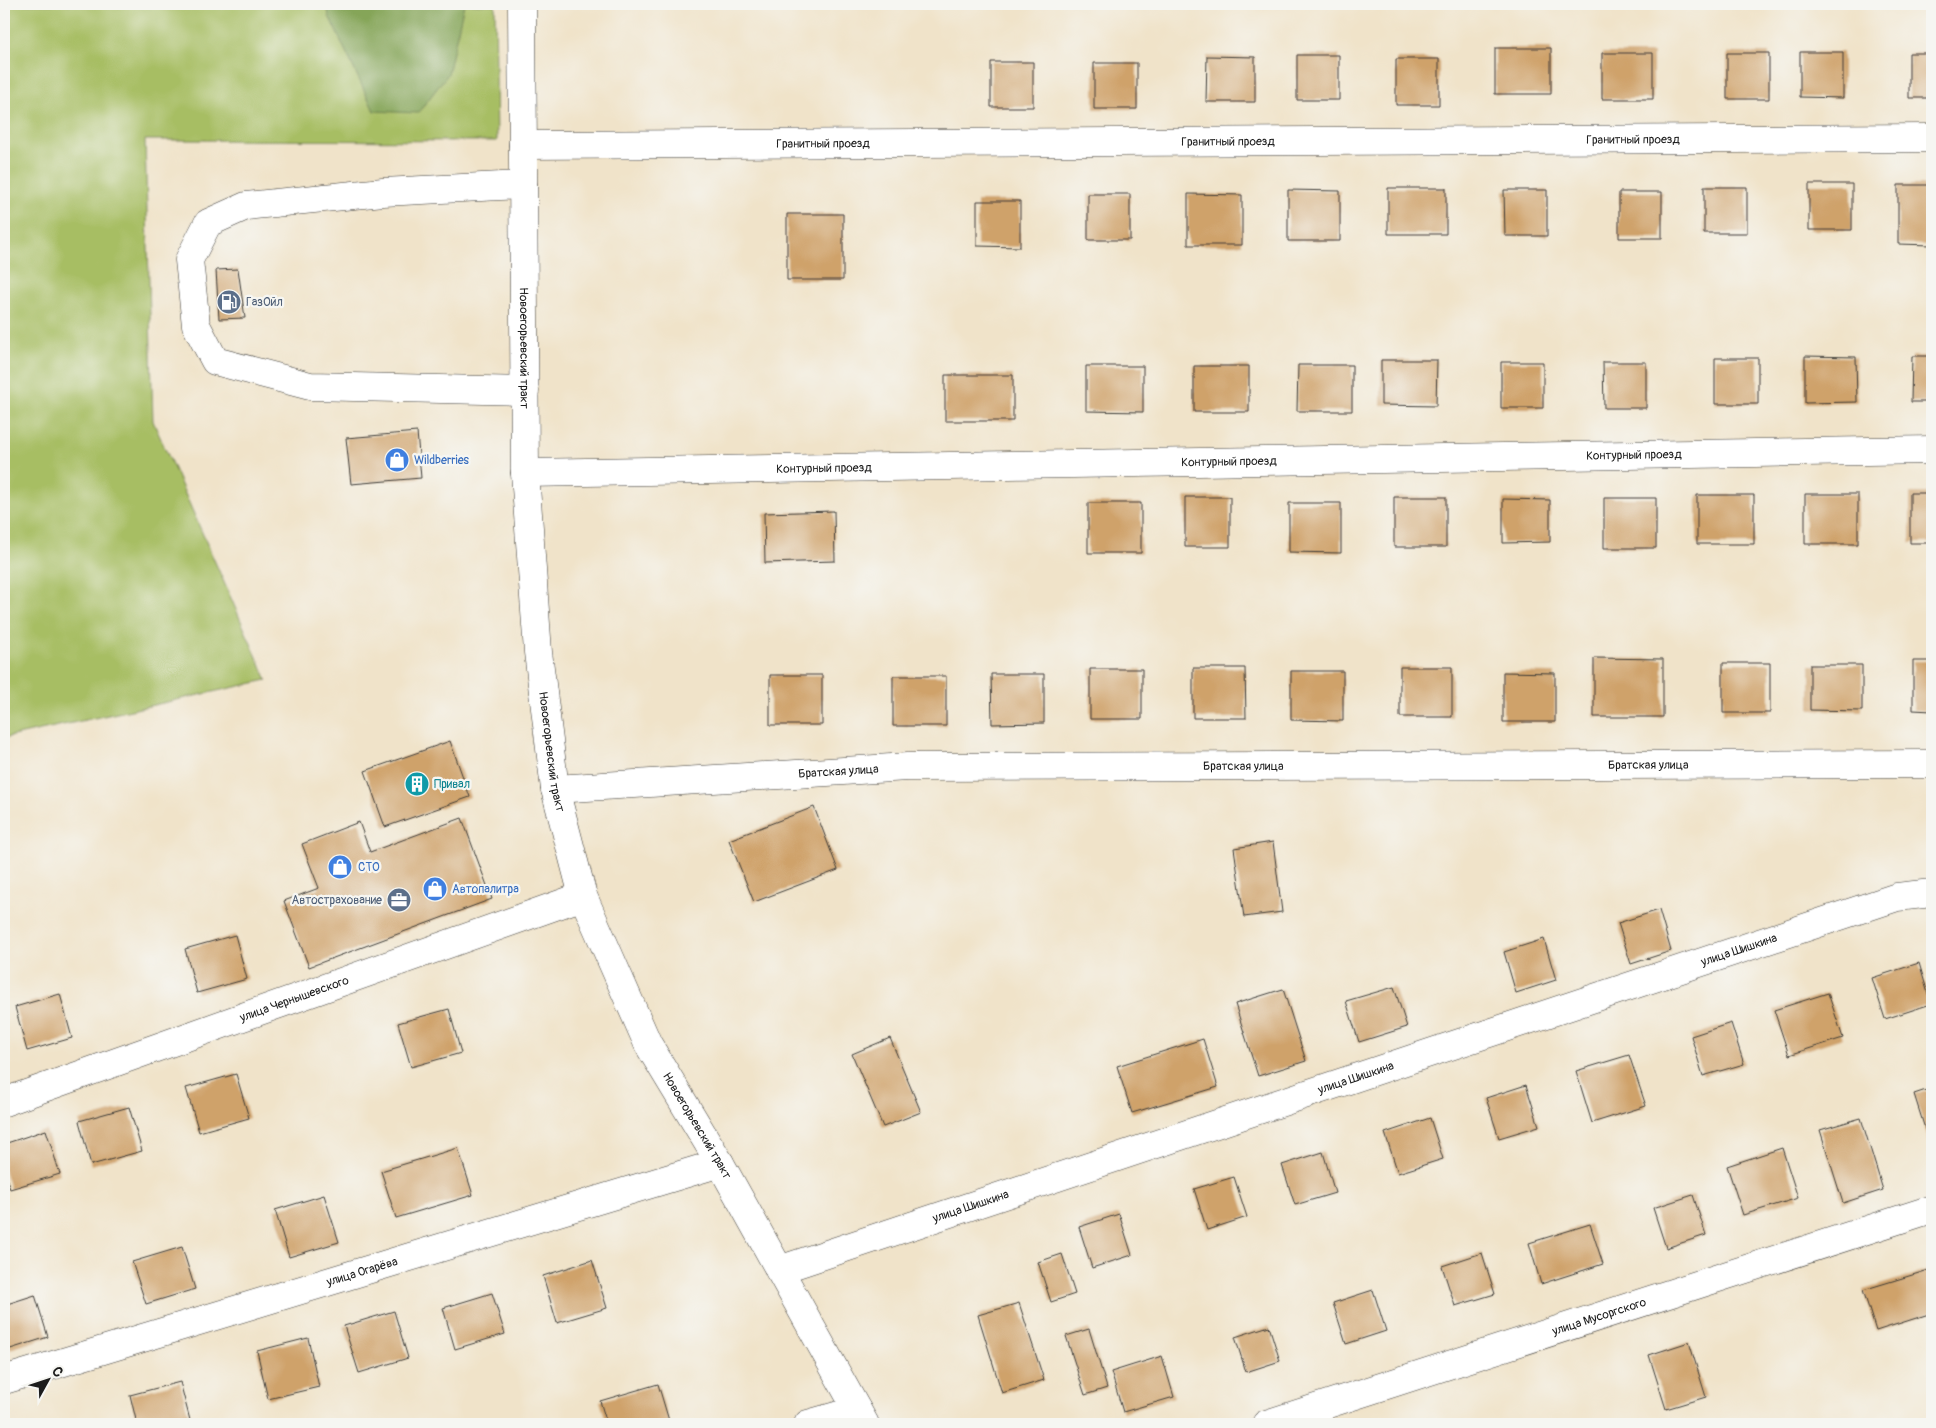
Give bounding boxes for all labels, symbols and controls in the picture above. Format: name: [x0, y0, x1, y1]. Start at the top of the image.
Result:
street label: Гранитный проезд: [1586, 132, 1681, 148]
street label: Гранитный проезд: [1181, 134, 1276, 150]
street label: Гранитный проезд: [776, 136, 871, 152]
street label: Новоегорьевский тракт: [516, 287, 532, 409]
fuel station icon: ГазОйл: [216, 289, 242, 315]
place label: ГазОйл: [246, 295, 283, 310]
shop icon: Wildberries: [384, 447, 410, 473]
street label: Контурный проезд: [1586, 447, 1682, 464]
place label: Wildberries: [414, 453, 470, 468]
street label: Контурный проезд: [1181, 454, 1278, 470]
street label: Контурный проезд: [776, 460, 873, 477]
street label: Новоегорьевский тракт: [535, 691, 568, 813]
street label: Братская улица: [1608, 758, 1689, 773]
street label: Братская улица: [1203, 759, 1284, 774]
street label: Братская улица: [798, 762, 880, 782]
building icon: Привал: [404, 771, 430, 797]
place label: Привал: [434, 777, 470, 792]
shop icon: СТО: [327, 854, 353, 880]
place label: СТО: [358, 860, 380, 875]
shop icon: Автопалитра: [422, 876, 448, 902]
place label: Автопалитра: [452, 882, 519, 897]
office icon: Автострахование: [386, 887, 412, 913]
place label: Автострахование: [292, 893, 382, 908]
street label: улица Шишкина: [1698, 930, 1780, 970]
street label: улица Чернышевского: [237, 973, 351, 1026]
street label: улица Шишкина: [1315, 1058, 1396, 1098]
street label: Новоегорьевский тракт: [659, 1070, 734, 1182]
street label: улица Шишкина: [930, 1187, 1011, 1227]
street label: улица Огарёва: [324, 1254, 400, 1290]
street label: улица Мусоргского: [1549, 1295, 1649, 1339]
north arrow: [22, 1356, 72, 1406]
text: С: [48, 1363, 67, 1381]

